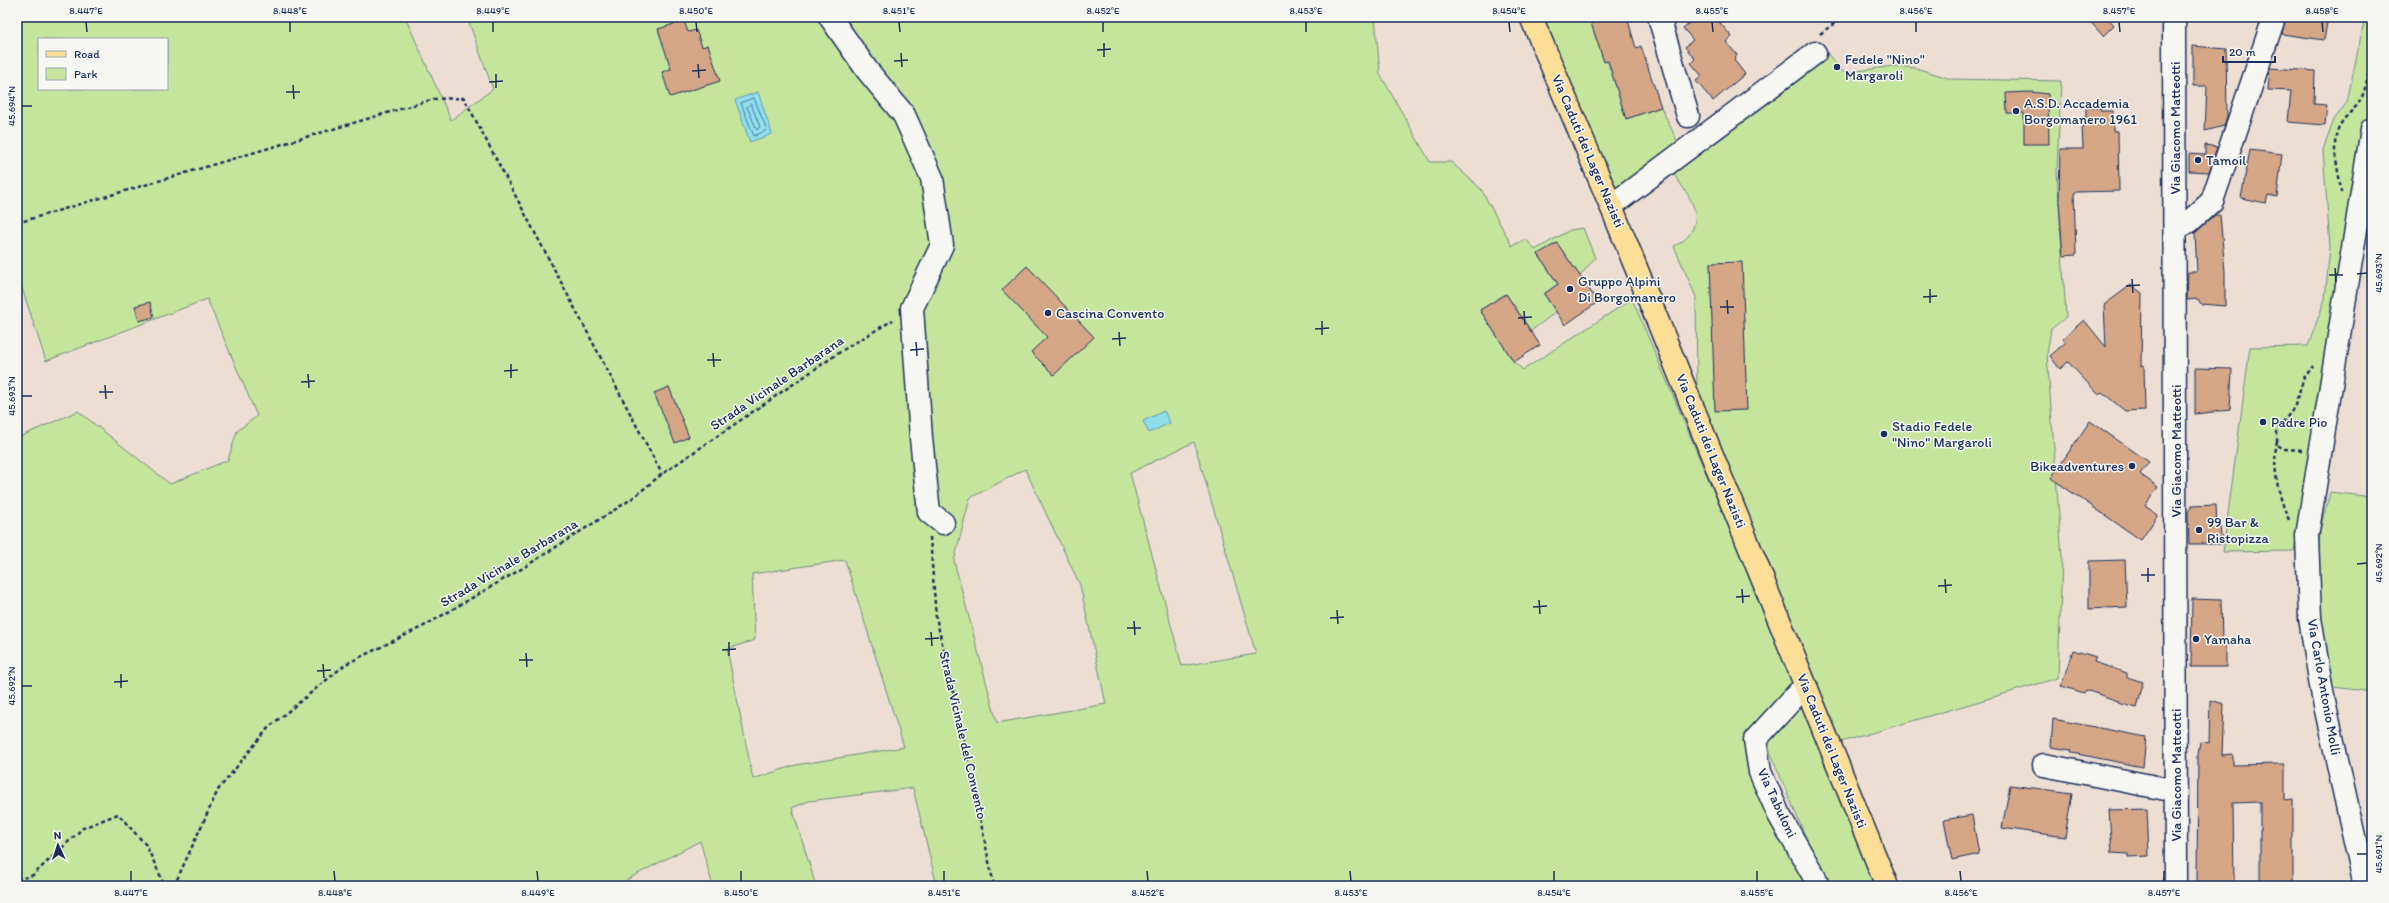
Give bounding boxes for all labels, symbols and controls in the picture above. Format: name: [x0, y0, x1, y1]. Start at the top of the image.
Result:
text: 8.447°E: [69, 4, 103, 17]
text: 8.448°E: [273, 4, 307, 17]
text: 8.449°E: [476, 4, 510, 17]
text: 8.450°E: [679, 4, 713, 17]
text: 8.451°E: [883, 4, 916, 17]
text: 8.452°E: [1087, 4, 1120, 17]
text: 8.453°E: [1289, 4, 1323, 17]
text: 8.454°E: [1492, 4, 1526, 17]
text: 8.455°E: [1696, 4, 1729, 17]
text: 8.456°E: [1900, 4, 1933, 17]
text: 8.457°E: [2103, 4, 2136, 17]
text: 8.458°E: [2305, 4, 2339, 17]
legend: [38, 38, 168, 90]
scale bar: [2223, 38, 2275, 64]
text: 20 m: [2229, 45, 2256, 59]
text: Road: [74, 47, 100, 61]
place label: Fedele "Nino" Margaroli: [1845, 51, 1925, 84]
street label: Via Giacomo Matteotti: [2167, 61, 2184, 195]
marker: Fedele "Nino" Margaroli: [1832, 62, 1842, 72]
text: Park: [74, 67, 98, 81]
street label: Via Caduti dei Lager Nazisti: [1548, 72, 1628, 230]
text: 45.694°N: [5, 86, 18, 126]
place label: A.S.D. Accademia Borgomanero 1961: [2024, 95, 2137, 128]
marker: A.S.D. Accademia Borgomanero 1961: [2011, 106, 2021, 116]
place label: Tamoil: [2206, 152, 2246, 169]
marker: Tamoil: [2193, 155, 2203, 165]
text: 45.693°N: [2372, 253, 2385, 293]
place label: Gruppo Alpini Di Borgomanero: [1578, 273, 1676, 306]
marker: Gruppo Alpini Di Borgomanero: [1565, 284, 1575, 294]
place label: Cascina Convento: [1056, 305, 1164, 322]
marker: Cascina Convento: [1043, 308, 1053, 318]
street label: Strada Vicinale Barbarana: [707, 331, 848, 434]
street label: Via Caduti dei Lager Nazisti: [1672, 371, 1750, 531]
text: 45.693°N: [5, 376, 18, 416]
street label: Via Giacomo Matteotti: [2168, 384, 2185, 518]
place label: Padre Pio: [2271, 414, 2327, 431]
marker: Padre Pio: [2258, 417, 2268, 427]
place label: Stadio Fedele "Nino" Margaroli: [1892, 418, 1992, 451]
marker: Stadio Fedele "Nino" Margaroli: [1879, 429, 1889, 439]
place label: Bikeadventures: [2030, 458, 2124, 475]
marker: Bikeadventures: [2127, 461, 2137, 471]
place label: 99 Bar & Ristopizza: [2207, 514, 2269, 547]
street label: Strada Vicinale Barbarana: [437, 515, 582, 611]
marker: 99 Bar & Ristopizza: [2194, 525, 2204, 535]
text: 45.692°N: [2372, 543, 2385, 583]
street label: Via Carlo Antonio Molli: [2304, 617, 2344, 757]
place label: Yamaha: [2204, 631, 2252, 648]
marker: Yamaha: [2191, 634, 2201, 644]
street label: Strada Vicinale del Convento: [935, 649, 991, 821]
text: 45.692°N: [5, 666, 18, 706]
street label: Via Caduti dei Lager Nazisti: [1793, 671, 1871, 831]
street label: Via Giacomo Matteotti: [2168, 708, 2185, 842]
street label: Via Tabuloni: [1754, 766, 1800, 840]
north arrow: [38, 825, 78, 865]
text: N: [53, 829, 62, 842]
text: 45.691°N: [2372, 834, 2385, 873]
text: 8.447°E: [114, 886, 148, 899]
text: 8.448°E: [318, 886, 352, 899]
text: 8.449°E: [521, 886, 555, 899]
text: 8.450°E: [724, 886, 758, 899]
text: 8.451°E: [928, 886, 961, 899]
text: 8.452°E: [1132, 886, 1165, 899]
text: 8.453°E: [1334, 886, 1368, 899]
text: 8.454°E: [1537, 886, 1571, 899]
text: 8.455°E: [1741, 886, 1774, 899]
text: 8.456°E: [1945, 886, 1978, 899]
text: 8.457°E: [2148, 886, 2181, 899]

